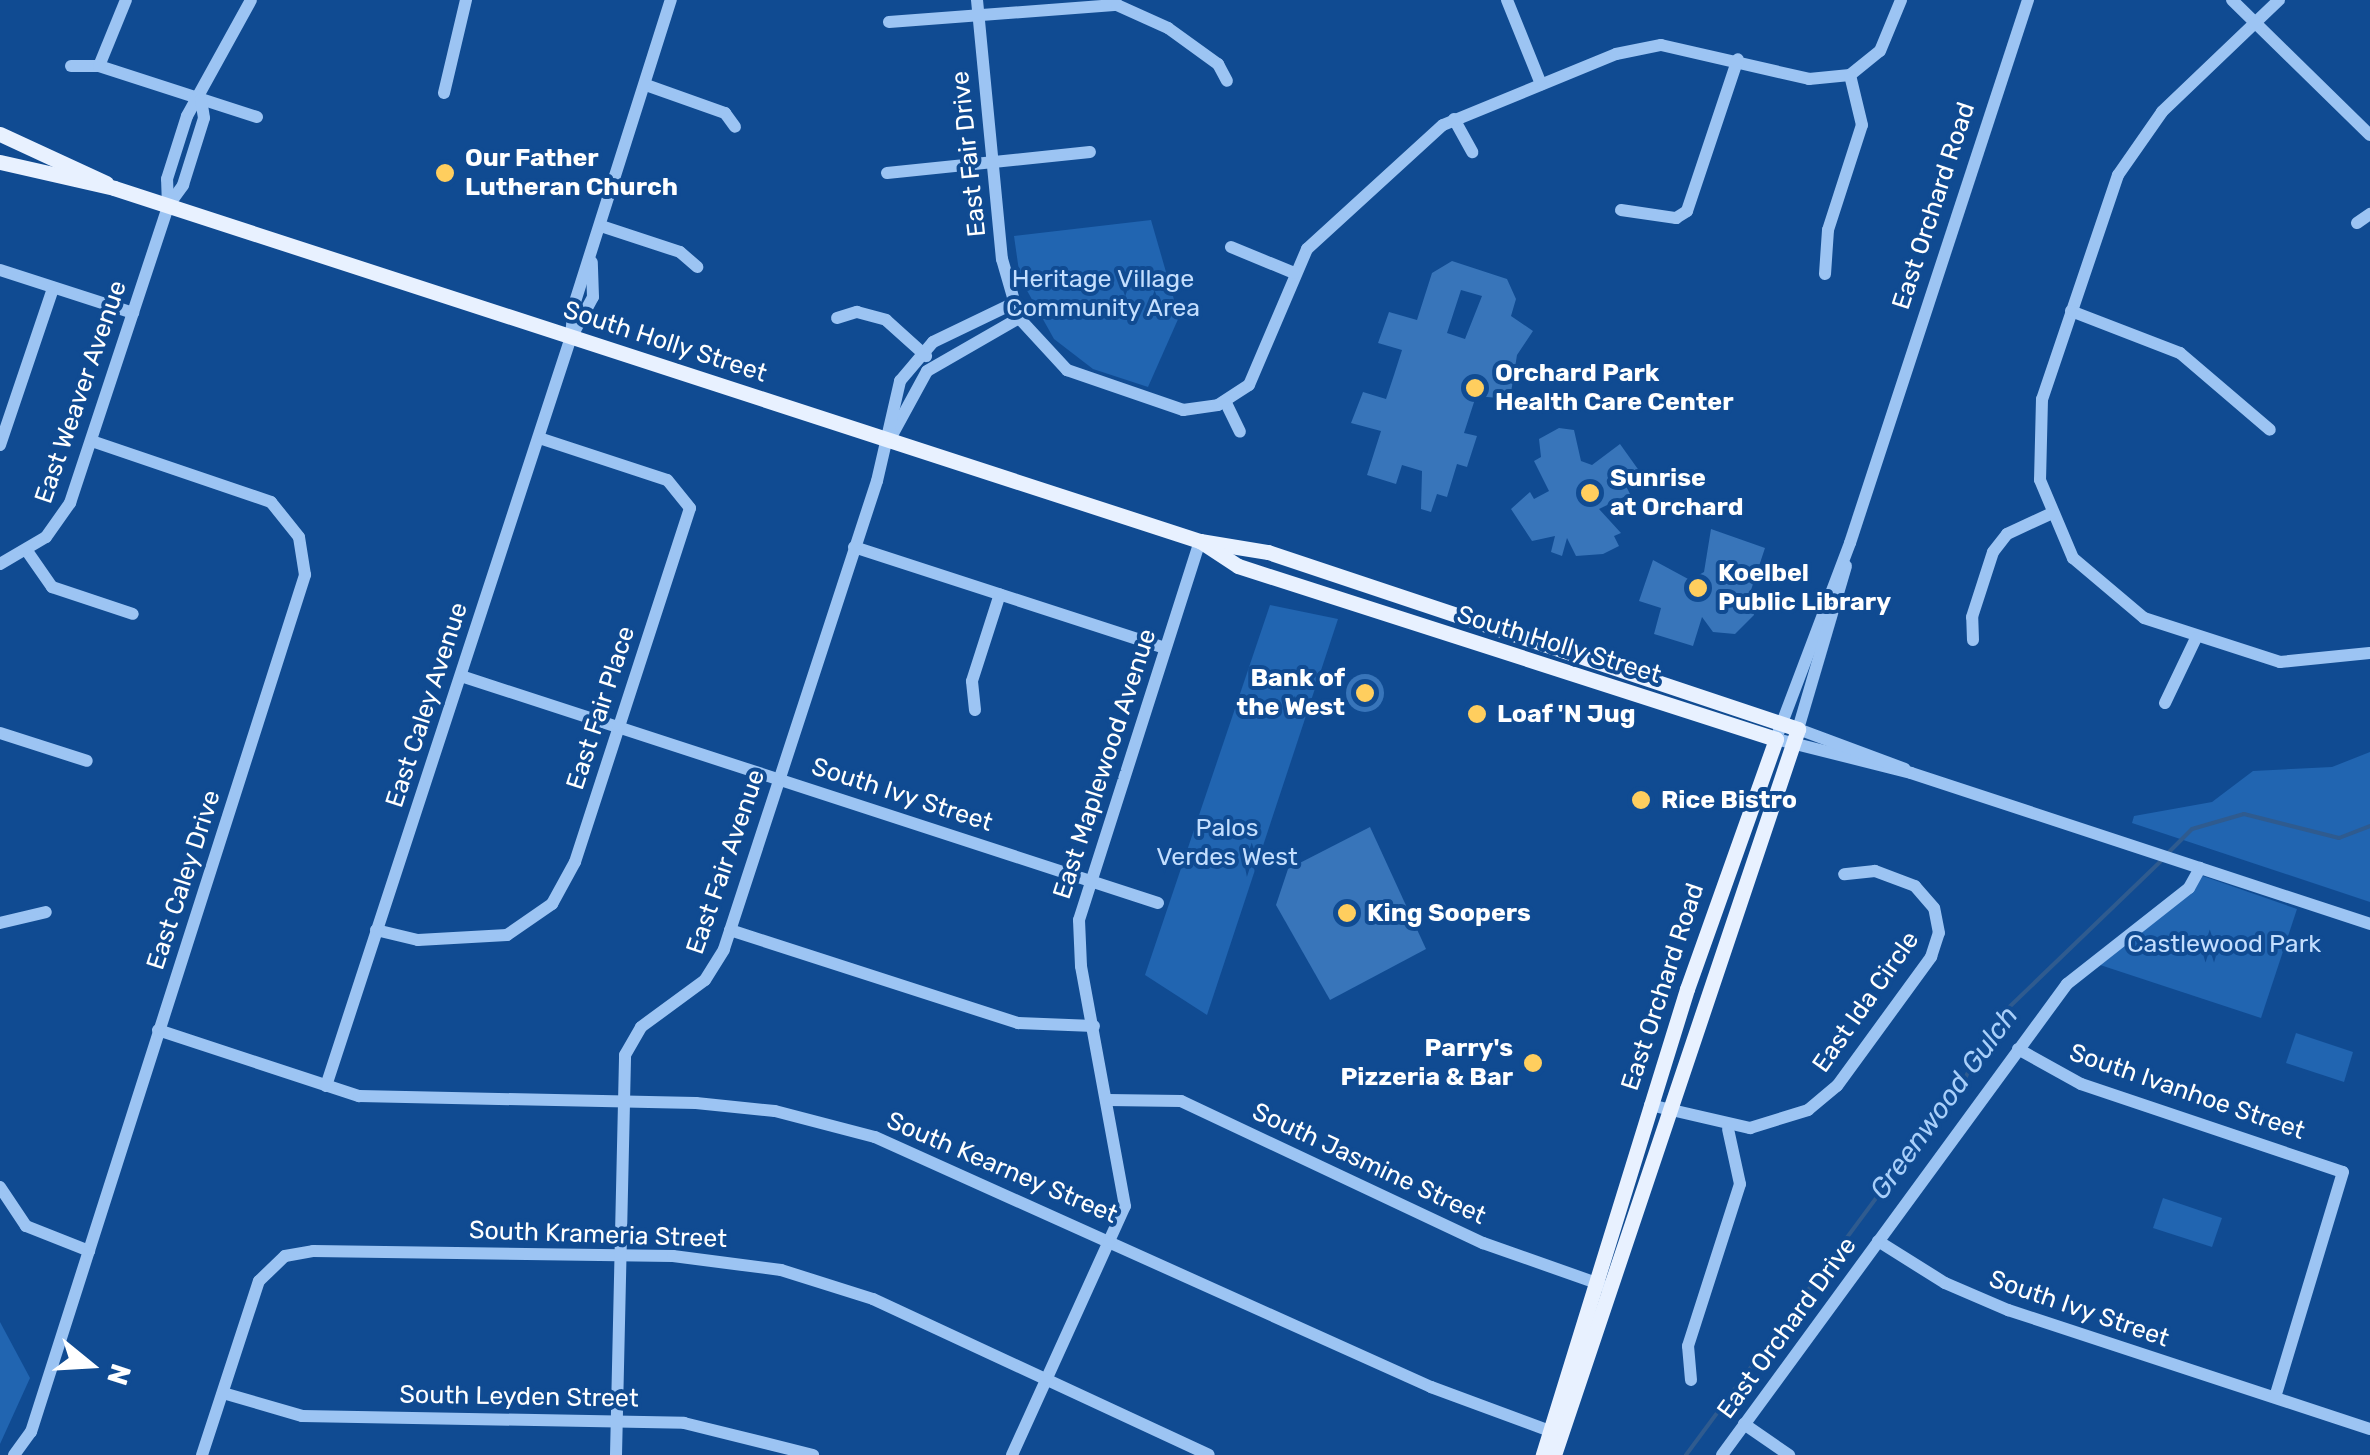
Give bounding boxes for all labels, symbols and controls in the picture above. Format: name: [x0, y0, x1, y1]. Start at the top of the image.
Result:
street label: East Fair Drive: [945, 69, 993, 239]
street label: East Orchard Road: [1886, 99, 1982, 313]
place label: Our Father Lutheran Church: [465, 144, 678, 203]
marker: Our Father Lutheran Church: [434, 162, 456, 184]
park label: Heritage Village Community Area: [1005, 265, 1201, 324]
street label: East Weaver Avenue: [29, 276, 133, 508]
street label: South Holly Street: [559, 295, 771, 389]
place label: Orchard Park Health Care Center: [1495, 359, 1734, 418]
marker: Orchard Park Health Care Center: [1464, 377, 1486, 399]
place label: Sunrise at Orchard: [1610, 464, 1743, 523]
marker: Sunrise at Orchard: [1579, 482, 1601, 504]
place label: Koelbel Public Library: [1718, 559, 1891, 618]
marker: Koelbel Public Library: [1687, 577, 1709, 599]
street label: East Caley Avenue: [379, 598, 475, 812]
street label: South Holly Street: [1453, 600, 1665, 690]
street label: East Fair Place: [560, 622, 642, 794]
street label: East Maplewood Avenue: [1047, 625, 1163, 903]
place label: Bank of the West: [1236, 664, 1345, 723]
marker: Bank of the West: [1354, 682, 1376, 704]
place label: Loaf 'N Jug: [1497, 699, 1636, 729]
marker: Loaf 'N Jug: [1466, 703, 1488, 725]
street label: South Ivy Street: [808, 752, 996, 838]
street label: East Fair Avenue: [680, 765, 772, 959]
place label: Rice Bistro: [1661, 785, 1797, 815]
street label: East Caley Drive: [141, 786, 227, 974]
marker: Rice Bistro: [1630, 789, 1652, 811]
park label: Palos Verdes West: [1156, 814, 1298, 873]
street label: East Orchard Road: [1615, 880, 1711, 1094]
place label: King Soopers: [1367, 898, 1531, 928]
marker: King Soopers: [1336, 902, 1358, 924]
street label: East Ida Circle: [1806, 926, 1926, 1078]
park label: Castlewood Park: [2127, 929, 2321, 959]
water label: Greenwood Gulch: [1863, 1000, 2025, 1206]
place label: Parry's Pizzeria & Bar: [1340, 1034, 1513, 1093]
street label: South Ivanhoe Street: [2065, 1038, 2309, 1146]
marker: Parry's Pizzeria & Bar: [1522, 1052, 1544, 1074]
street label: South Jasmine Street: [1247, 1097, 1491, 1231]
street label: South Kearney Street: [882, 1106, 1122, 1230]
street label: South Krameria Street: [468, 1216, 728, 1254]
street label: East Orchard Drive: [1711, 1231, 1863, 1425]
street label: South Ivy Street: [1985, 1264, 2173, 1354]
north arrow: [40, 1315, 140, 1415]
text: N: [100, 1360, 138, 1389]
street label: South Leyden Street: [399, 1380, 639, 1414]

